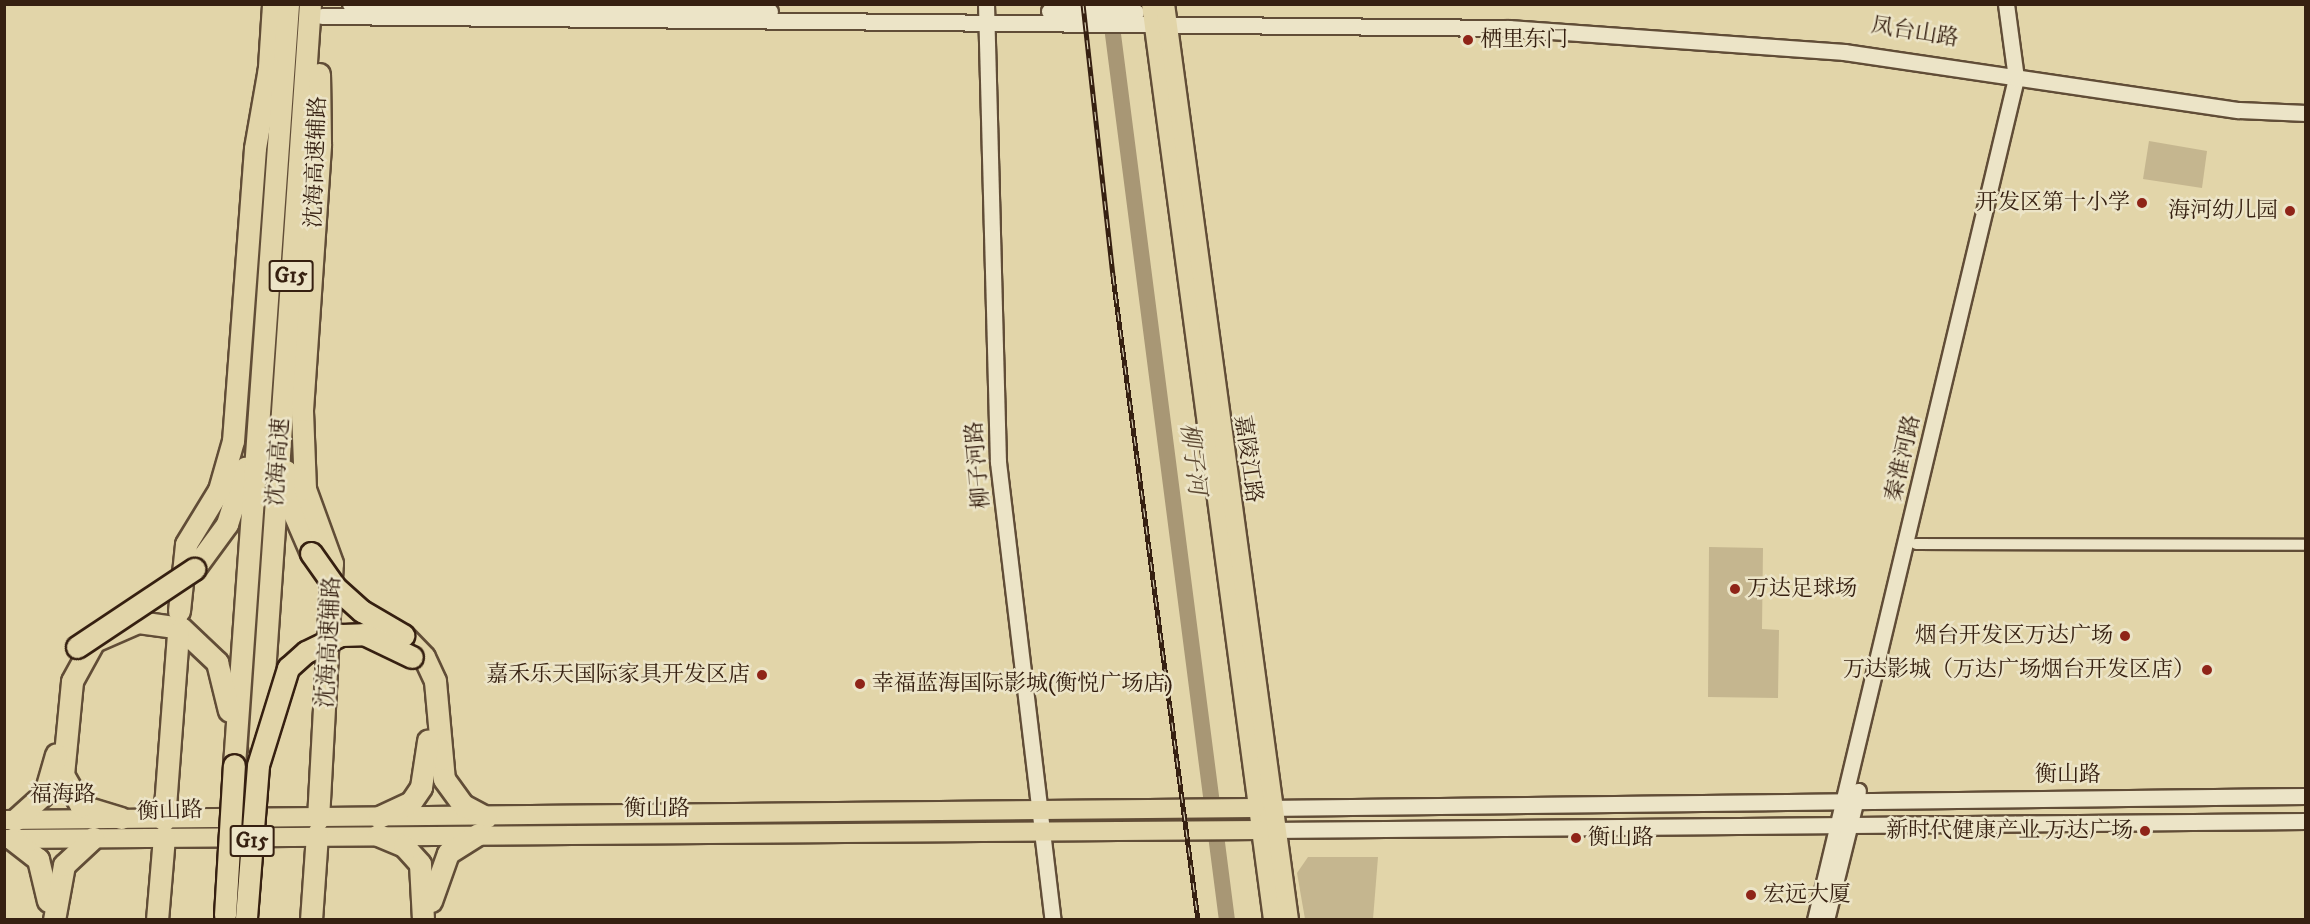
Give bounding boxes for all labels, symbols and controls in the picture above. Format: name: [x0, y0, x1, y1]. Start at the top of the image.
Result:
street label: 凤台山路: [1869, 12, 1961, 52]
place label: 栖里东门: [1480, 27, 1568, 53]
marker: 栖里东门: [1461, 33, 1475, 47]
street label: 沈海高速辅路: [301, 96, 331, 228]
place label: 开发区第十小学: [1976, 190, 2130, 216]
marker: 开发区第十小学: [2135, 196, 2149, 210]
place label: 海河幼儿园: [2168, 198, 2278, 224]
marker: 海河幼儿园: [2283, 204, 2297, 218]
road number: G15: [268, 258, 314, 294]
street label: 秦淮河路: [1880, 412, 1926, 504]
street label: 嘉陵江路: [1229, 414, 1267, 504]
street label: 沈海高速: [262, 417, 294, 507]
street label: 柳子河路: [961, 420, 995, 510]
water label: 柳子河: [1173, 422, 1211, 496]
street label: 沈海高速辅路: [312, 575, 346, 709]
place label: 万达足球场: [1747, 576, 1857, 602]
marker: 万达足球场: [1728, 582, 1742, 596]
place label: 烟台开发区万达广场: [1915, 623, 2113, 649]
marker: 烟台开发区万达广场: [2118, 629, 2132, 643]
place label: 万达影城（万达广场烟台开发区店）: [1843, 657, 2195, 683]
place label: 嘉禾乐天国际家具开发区店: [486, 662, 750, 688]
marker: 万达影城（万达广场烟台开发区店）: [2200, 663, 2214, 677]
marker: 嘉禾乐天国际家具开发区店: [755, 668, 769, 682]
place label: 幸福蓝海国际影城(衡悦广场店): [872, 671, 1173, 697]
marker: 幸福蓝海国际影城(衡悦广场店): [853, 677, 867, 691]
street label: 衡山路: [2035, 762, 2101, 788]
street label: 福海路: [30, 782, 96, 808]
street label: 衡山路: [624, 796, 690, 822]
street label: 衡山路: [137, 797, 203, 825]
place label: 新时代健康产业 万达广场: [1886, 818, 2133, 844]
road number: G15: [230, 823, 274, 859]
marker: 新时代健康产业 万达广场: [2138, 824, 2152, 838]
place label: 衡山路: [1588, 825, 1654, 851]
marker: 衡山路: [1569, 831, 1583, 845]
place label: 宏远大厦: [1763, 882, 1851, 908]
marker: 宏远大厦: [1744, 888, 1758, 902]

